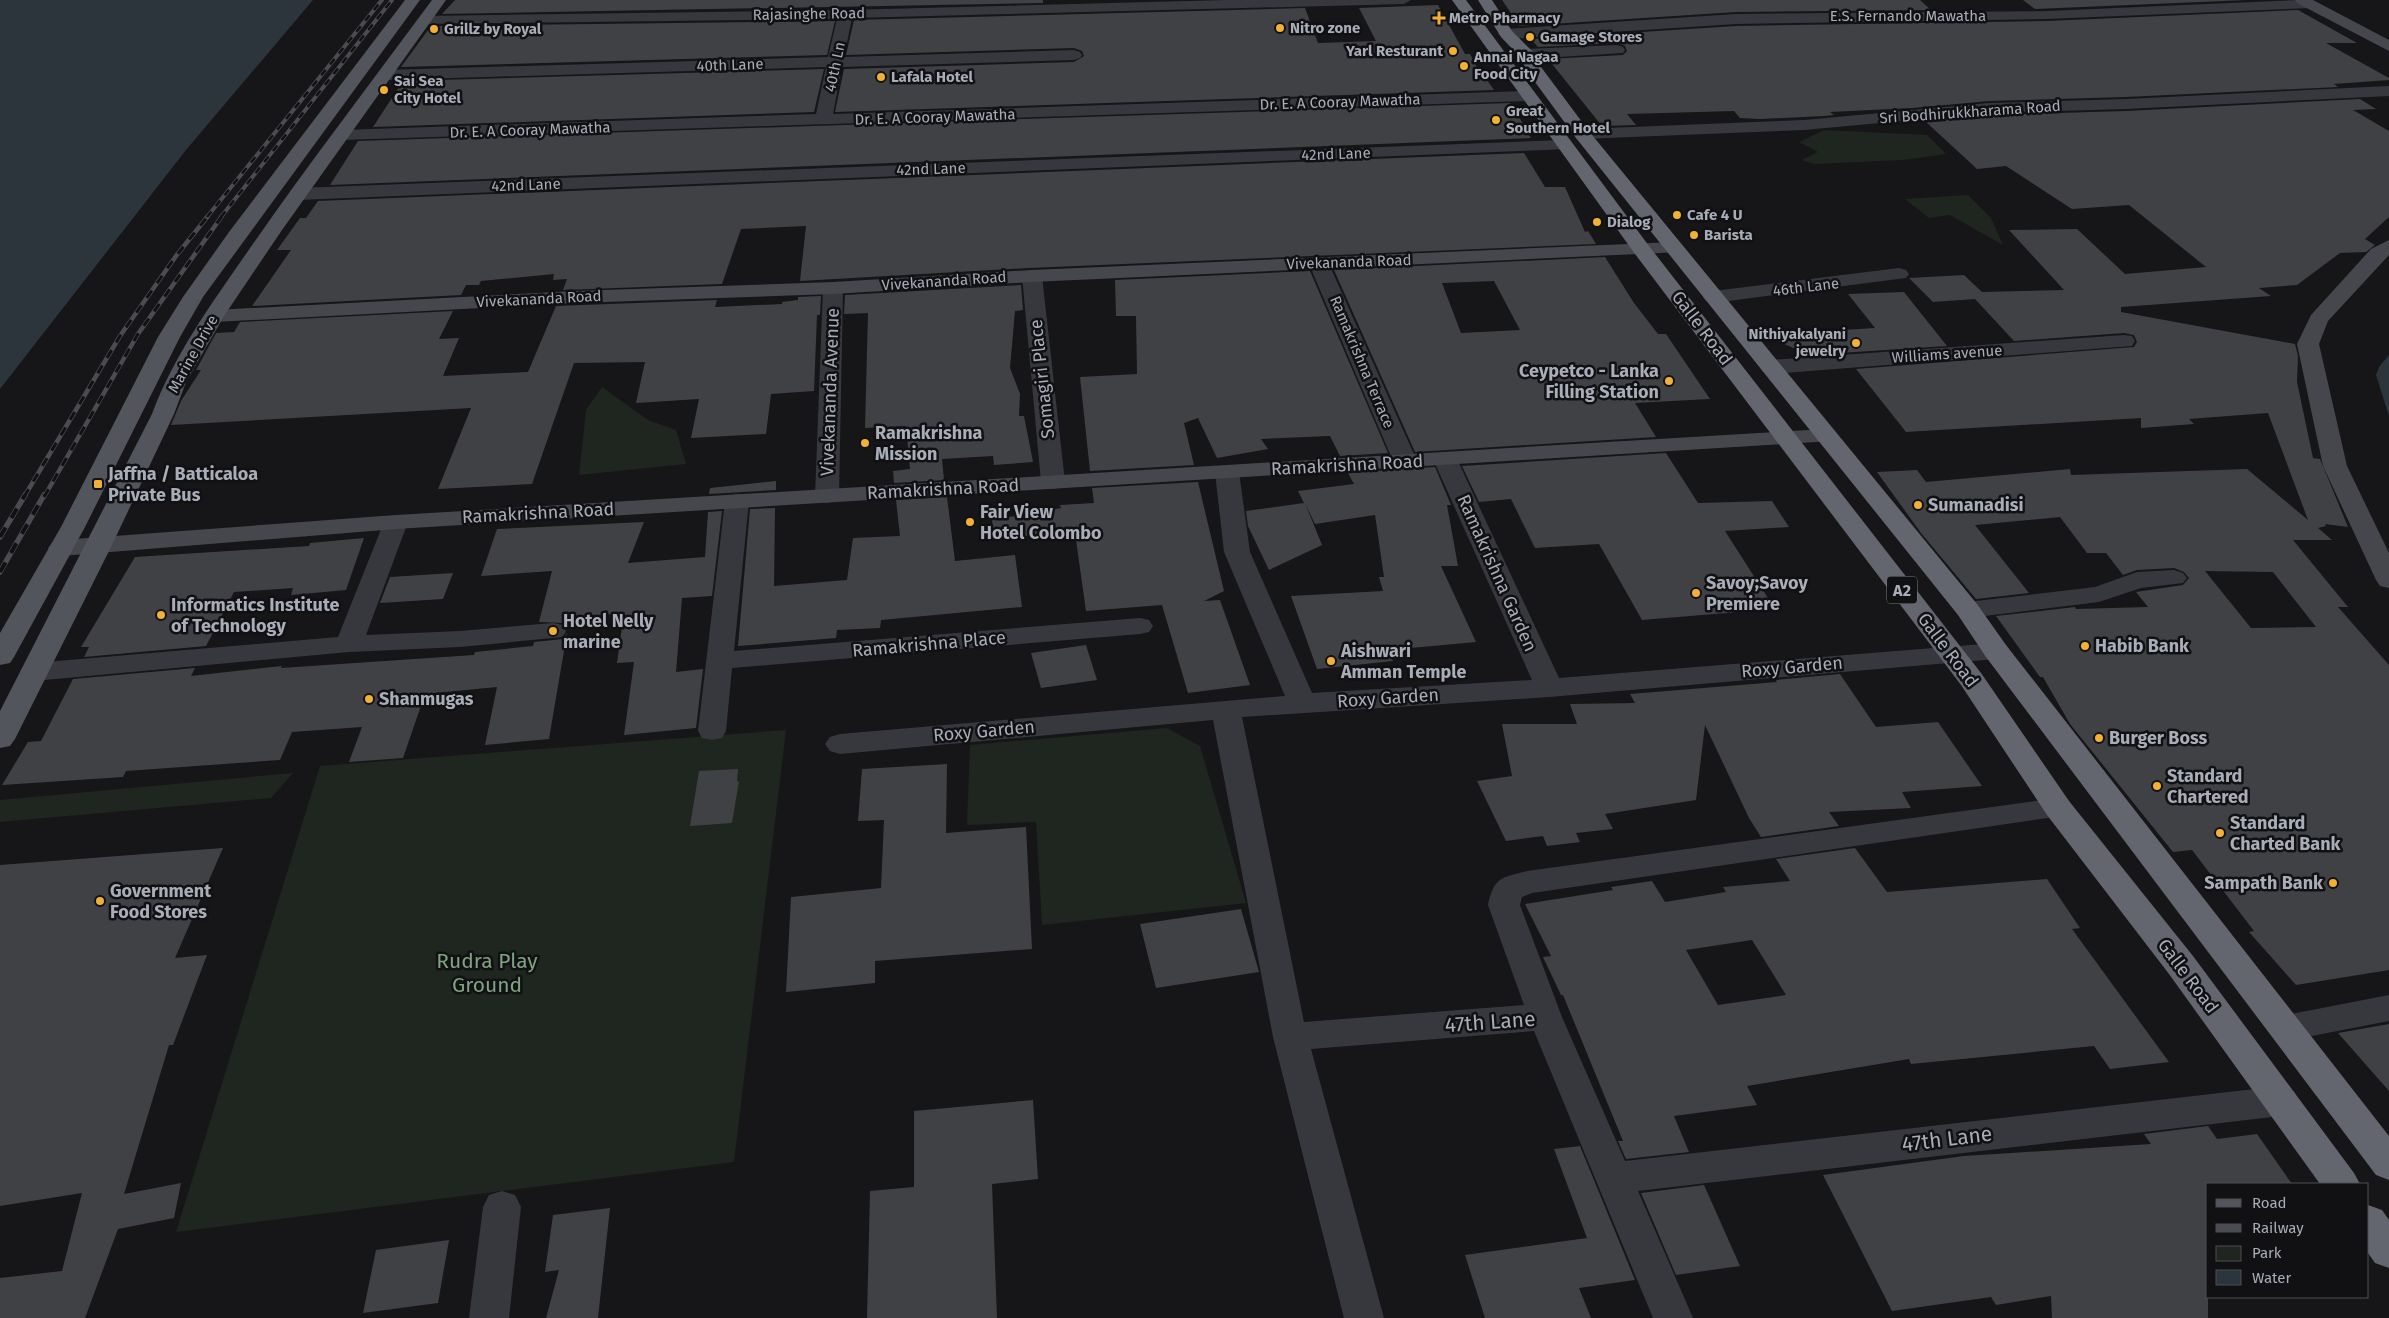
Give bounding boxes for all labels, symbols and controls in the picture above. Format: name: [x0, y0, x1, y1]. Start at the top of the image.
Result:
street label: Rajasinghe Road: [753, 4, 865, 24]
street label: E.S. Fernando Mawatha: [1830, 7, 1986, 25]
place label: Metro Pharmacy: [1449, 9, 1560, 27]
marker: Metro Pharmacy: [1433, 12, 1445, 24]
place label: Nitro zone: [1290, 19, 1360, 37]
place label: Grillz by Royal: [444, 20, 542, 38]
marker: Nitro zone: [1274, 22, 1286, 34]
marker: Grillz by Royal: [428, 23, 440, 35]
place label: Gamage Stores: [1540, 28, 1642, 46]
marker: Gamage Stores: [1524, 31, 1536, 43]
street label: 40th Ln: [821, 40, 849, 94]
place label: Yarl Resturant: [1345, 42, 1443, 60]
marker: Yarl Resturant: [1447, 45, 1459, 57]
place label: Annai Nagaa Food City: [1473, 48, 1558, 83]
street label: 40th Lane: [696, 55, 764, 75]
marker: Annai Nagaa Food City: [1458, 60, 1470, 72]
place label: Lafala Hotel: [891, 68, 974, 86]
marker: Lafala Hotel: [875, 71, 887, 83]
place label: Sai Sea City Hotel: [394, 72, 461, 107]
marker: Sai Sea City Hotel: [378, 84, 390, 96]
street label: Dr. E. A Cooray Mawatha: [1259, 90, 1421, 114]
street label: Sri Bodhirukkharama Road: [1879, 97, 2061, 127]
place label: Great Southern Hotel: [1506, 102, 1610, 137]
street label: Dr. E. A Cooray Mawatha: [854, 105, 1016, 129]
marker: Great Southern Hotel: [1490, 114, 1502, 126]
street label: Dr. E. A Cooray Mawatha: [449, 118, 611, 142]
street label: 42nd Lane: [1301, 144, 1371, 164]
street label: 42nd Lane: [896, 159, 966, 179]
street label: 42nd Lane: [491, 175, 561, 195]
place label: Cafe 4 U: [1687, 206, 1743, 224]
marker: Cafe 4 U: [1671, 209, 1683, 221]
place label: Dialog: [1607, 213, 1651, 231]
marker: Dialog: [1591, 216, 1603, 228]
place label: Barista: [1704, 226, 1753, 244]
marker: Barista: [1688, 229, 1700, 241]
street label: Vivekananda Road: [1286, 251, 1412, 273]
street label: Vivekananda Road: [881, 268, 1007, 294]
street label: 46th Lane: [1772, 274, 1840, 300]
street label: Galle Road: [1667, 286, 1737, 370]
street label: Vivekananda Road: [476, 287, 602, 311]
street label: Ramakrishna Terrace: [1326, 293, 1398, 431]
street label: Vivekananda Avenue: [816, 307, 844, 477]
street label: Marine Drive: [164, 312, 222, 396]
street label: Somagiri Place: [1025, 318, 1059, 440]
place label: Nithiyakalyani jewelry: [1749, 325, 1846, 360]
marker: Nithiyakalyani jewelry: [1850, 337, 1862, 349]
street label: Williams avenue: [1891, 341, 2003, 367]
place label: Ceypetco - Lanka Filling Station: [1519, 360, 1659, 403]
marker: Ceypetco - Lanka Filling Station: [1663, 375, 1675, 387]
place label: Ramakrishna Mission: [875, 422, 983, 465]
marker: Ramakrishna Mission: [859, 437, 871, 449]
street label: Ramakrishna Road: [1270, 450, 1424, 480]
place label: Jaffna / Batticaloa Private Bus: [107, 463, 258, 506]
street label: Ramakrishna Road: [866, 474, 1020, 504]
marker: Jaffna / Batticaloa Private Bus: [92, 478, 104, 490]
street label: Ramakrishna Garden: [1452, 491, 1542, 655]
place label: Sumanadisi: [1928, 494, 2024, 516]
street label: Ramakrishna Road: [461, 498, 615, 528]
marker: Sumanadisi: [1912, 499, 1924, 511]
place label: Fair View Hotel Colombo: [980, 501, 1101, 544]
marker: Fair View Hotel Colombo: [964, 516, 976, 528]
place label: Savoy;Savoy Premiere: [1706, 572, 1808, 615]
road number: A2: [1887, 576, 1917, 604]
marker: Savoy;Savoy Premiere: [1690, 587, 1702, 599]
place label: Informatics Institute of Technology: [171, 594, 340, 637]
street label: Galle Road: [1913, 608, 1983, 692]
marker: Informatics Institute of Technology: [155, 609, 167, 621]
place label: Hotel Nelly marine: [563, 610, 654, 653]
marker: Hotel Nelly marine: [547, 625, 559, 637]
street label: Ramakrishna Place: [851, 626, 1007, 662]
place label: Habib Bank: [2095, 635, 2190, 657]
place label: Aishwari Amman Temple: [1340, 640, 1466, 683]
marker: Habib Bank: [2079, 640, 2091, 652]
street label: Roxy Garden: [1740, 652, 1844, 682]
marker: Aishwari Amman Temple: [1325, 655, 1337, 667]
street label: Roxy Garden: [1336, 683, 1440, 713]
place label: Shanmugas: [379, 688, 474, 710]
marker: Shanmugas: [363, 693, 375, 705]
street label: Roxy Garden: [932, 716, 1036, 746]
place label: Burger Boss: [2109, 727, 2208, 749]
marker: Burger Boss: [2093, 732, 2105, 744]
place label: Standard Chartered: [2167, 765, 2249, 808]
marker: Standard Chartered: [2151, 780, 2163, 792]
place label: Standard Charted Bank: [2230, 812, 2342, 855]
marker: Standard Charted Bank: [2214, 827, 2226, 839]
place label: Sampath Bank: [2204, 872, 2324, 894]
marker: Sampath Bank: [2327, 877, 2339, 889]
place label: Government Food Stores: [110, 880, 212, 923]
marker: Government Food Stores: [94, 895, 106, 907]
street label: Galle Road: [2153, 934, 2223, 1018]
park label: Rudra Play Ground: [436, 948, 538, 998]
street label: 47th Lane: [1444, 1006, 1536, 1038]
street label: 47th Lane: [1900, 1121, 1994, 1157]
legend: [2206, 1183, 2369, 1298]
text: Road: [2252, 1194, 2287, 1212]
text: Railway: [2252, 1219, 2304, 1237]
text: Park: [2252, 1244, 2282, 1262]
text: Water: [2252, 1269, 2291, 1287]

